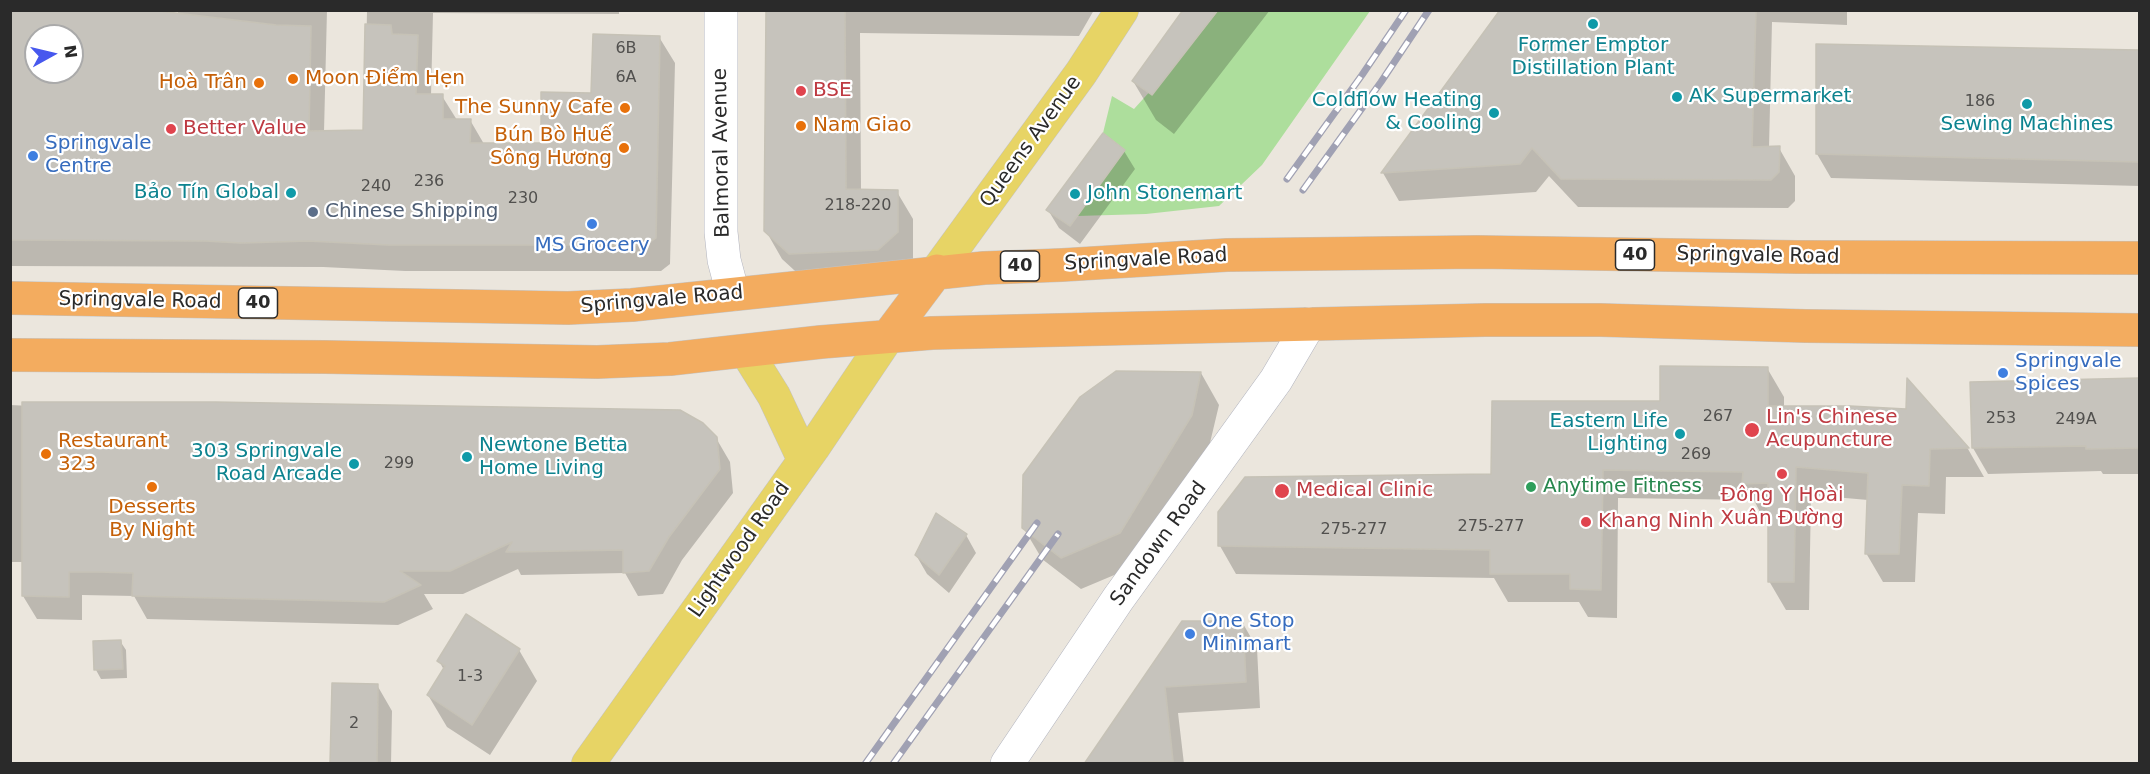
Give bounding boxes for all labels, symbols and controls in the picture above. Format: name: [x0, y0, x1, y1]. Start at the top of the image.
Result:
marker: Former Emptor Distillation Plant: [1586, 17, 1600, 31]
north arrow: [24, 24, 84, 84]
place label: Former Emptor Distillation Plant: [1511, 34, 1675, 81]
house number: 6B: [615, 39, 637, 59]
text: N: [60, 44, 81, 60]
place label: Moon Điểm Hẹn: [305, 67, 465, 91]
house number: 6A: [615, 68, 637, 88]
street label: Balmoral Avenue: [709, 68, 735, 238]
place label: Hoà Trân: [159, 71, 247, 95]
marker: Moon Điểm Hẹn: [286, 72, 300, 86]
street label: Queens Avenue: [975, 72, 1087, 212]
marker: Hoà Trân: [252, 76, 266, 90]
place label: BSE: [813, 79, 852, 103]
marker: BSE: [794, 84, 808, 98]
place label: AK Supermarket: [1689, 85, 1851, 109]
place label: Coldflow Heating & Cooling: [1312, 89, 1482, 136]
marker: AK Supermarket: [1670, 90, 1684, 104]
house number: 186: [1965, 92, 1995, 112]
place label: The Sunny Cafe: [455, 96, 613, 120]
marker: Sewing Machines: [2020, 97, 2034, 111]
marker: The Sunny Cafe: [618, 101, 632, 115]
marker: Coldflow Heating & Cooling: [1487, 106, 1501, 120]
place label: Sewing Machines: [1941, 113, 2113, 137]
place label: Nam Giao: [813, 114, 912, 138]
place label: Better Value: [183, 117, 307, 141]
marker: Nam Giao: [794, 119, 808, 133]
marker: Better Value: [164, 122, 178, 136]
place label: Bún Bò Huế Sông Hương: [490, 124, 612, 171]
place label: Springvale Centre: [45, 132, 151, 179]
marker: Bún Bò Huế Sông Hương: [617, 141, 631, 155]
marker: Springvale Centre: [26, 149, 40, 163]
house number: 236: [414, 172, 444, 192]
house number: 240: [361, 177, 391, 197]
place label: Bảo Tín Global: [134, 181, 279, 205]
place label: John Stonemart: [1087, 182, 1242, 206]
marker: Bảo Tín Global: [284, 186, 298, 200]
marker: John Stonemart: [1068, 187, 1082, 201]
house number: 230: [508, 189, 538, 209]
house number: 218-220: [825, 196, 891, 216]
place label: Chinese Shipping: [325, 200, 499, 224]
marker: Chinese Shipping: [306, 205, 320, 219]
marker: MS Grocery: [585, 217, 599, 231]
place label: MS Grocery: [534, 234, 650, 258]
road number: 40: [1616, 240, 1654, 270]
street label: Springvale Road: [1676, 243, 1840, 269]
street label: Springvale Road: [1064, 244, 1228, 276]
road number: 40: [1000, 251, 1040, 281]
street label: Springvale Road: [580, 281, 744, 319]
street label: Springvale Road: [58, 288, 222, 314]
road number: 40: [238, 288, 278, 318]
place label: Springvale Spices: [2015, 350, 2121, 397]
marker: Springvale Spices: [1996, 366, 2010, 380]
place label: Lin's Chinese Acupuncture: [1766, 406, 1898, 453]
house number: 267: [1703, 407, 1733, 427]
house number: 253: [1986, 409, 2016, 429]
place label: Eastern Life Lighting: [1550, 410, 1668, 457]
house number: 249A: [2055, 410, 2097, 430]
marker: Lin's Chinese Acupuncture: [1743, 421, 1761, 439]
marker: Eastern Life Lighting: [1673, 427, 1687, 441]
place label: Restaurant 323: [58, 430, 167, 477]
place label: Newtone Betta Home Living: [479, 434, 628, 481]
place label: 303 Springvale Road Arcade: [191, 440, 342, 487]
house number: 269: [1681, 445, 1711, 465]
marker: Restaurant 323: [39, 447, 53, 461]
marker: Newtone Betta Home Living: [460, 450, 474, 464]
house number: 299: [384, 454, 414, 474]
marker: 303 Springvale Road Arcade: [347, 457, 361, 471]
marker: Đông Y Hoài Xuân Đường: [1775, 467, 1789, 481]
place label: Anytime Fitness: [1543, 475, 1702, 499]
street label: Sandown Road: [1106, 477, 1212, 611]
street label: Lightwood Road: [684, 478, 796, 622]
place label: Medical Clinic: [1296, 479, 1433, 503]
marker: Desserts By Night: [145, 480, 159, 494]
marker: Anytime Fitness: [1524, 480, 1538, 494]
marker: Medical Clinic: [1273, 482, 1291, 500]
place label: Đông Y Hoài Xuân Đường: [1720, 484, 1844, 531]
place label: Desserts By Night: [108, 496, 196, 543]
place label: Khang Ninh: [1598, 510, 1714, 534]
marker: Khang Ninh: [1579, 515, 1593, 529]
house number: 275-277: [1458, 517, 1524, 537]
house number: 275-277: [1321, 520, 1387, 540]
place label: One Stop Minimart: [1202, 610, 1295, 657]
marker: One Stop Minimart: [1183, 627, 1197, 641]
house number: 1-3: [457, 667, 483, 687]
house number: 2: [349, 714, 359, 734]

